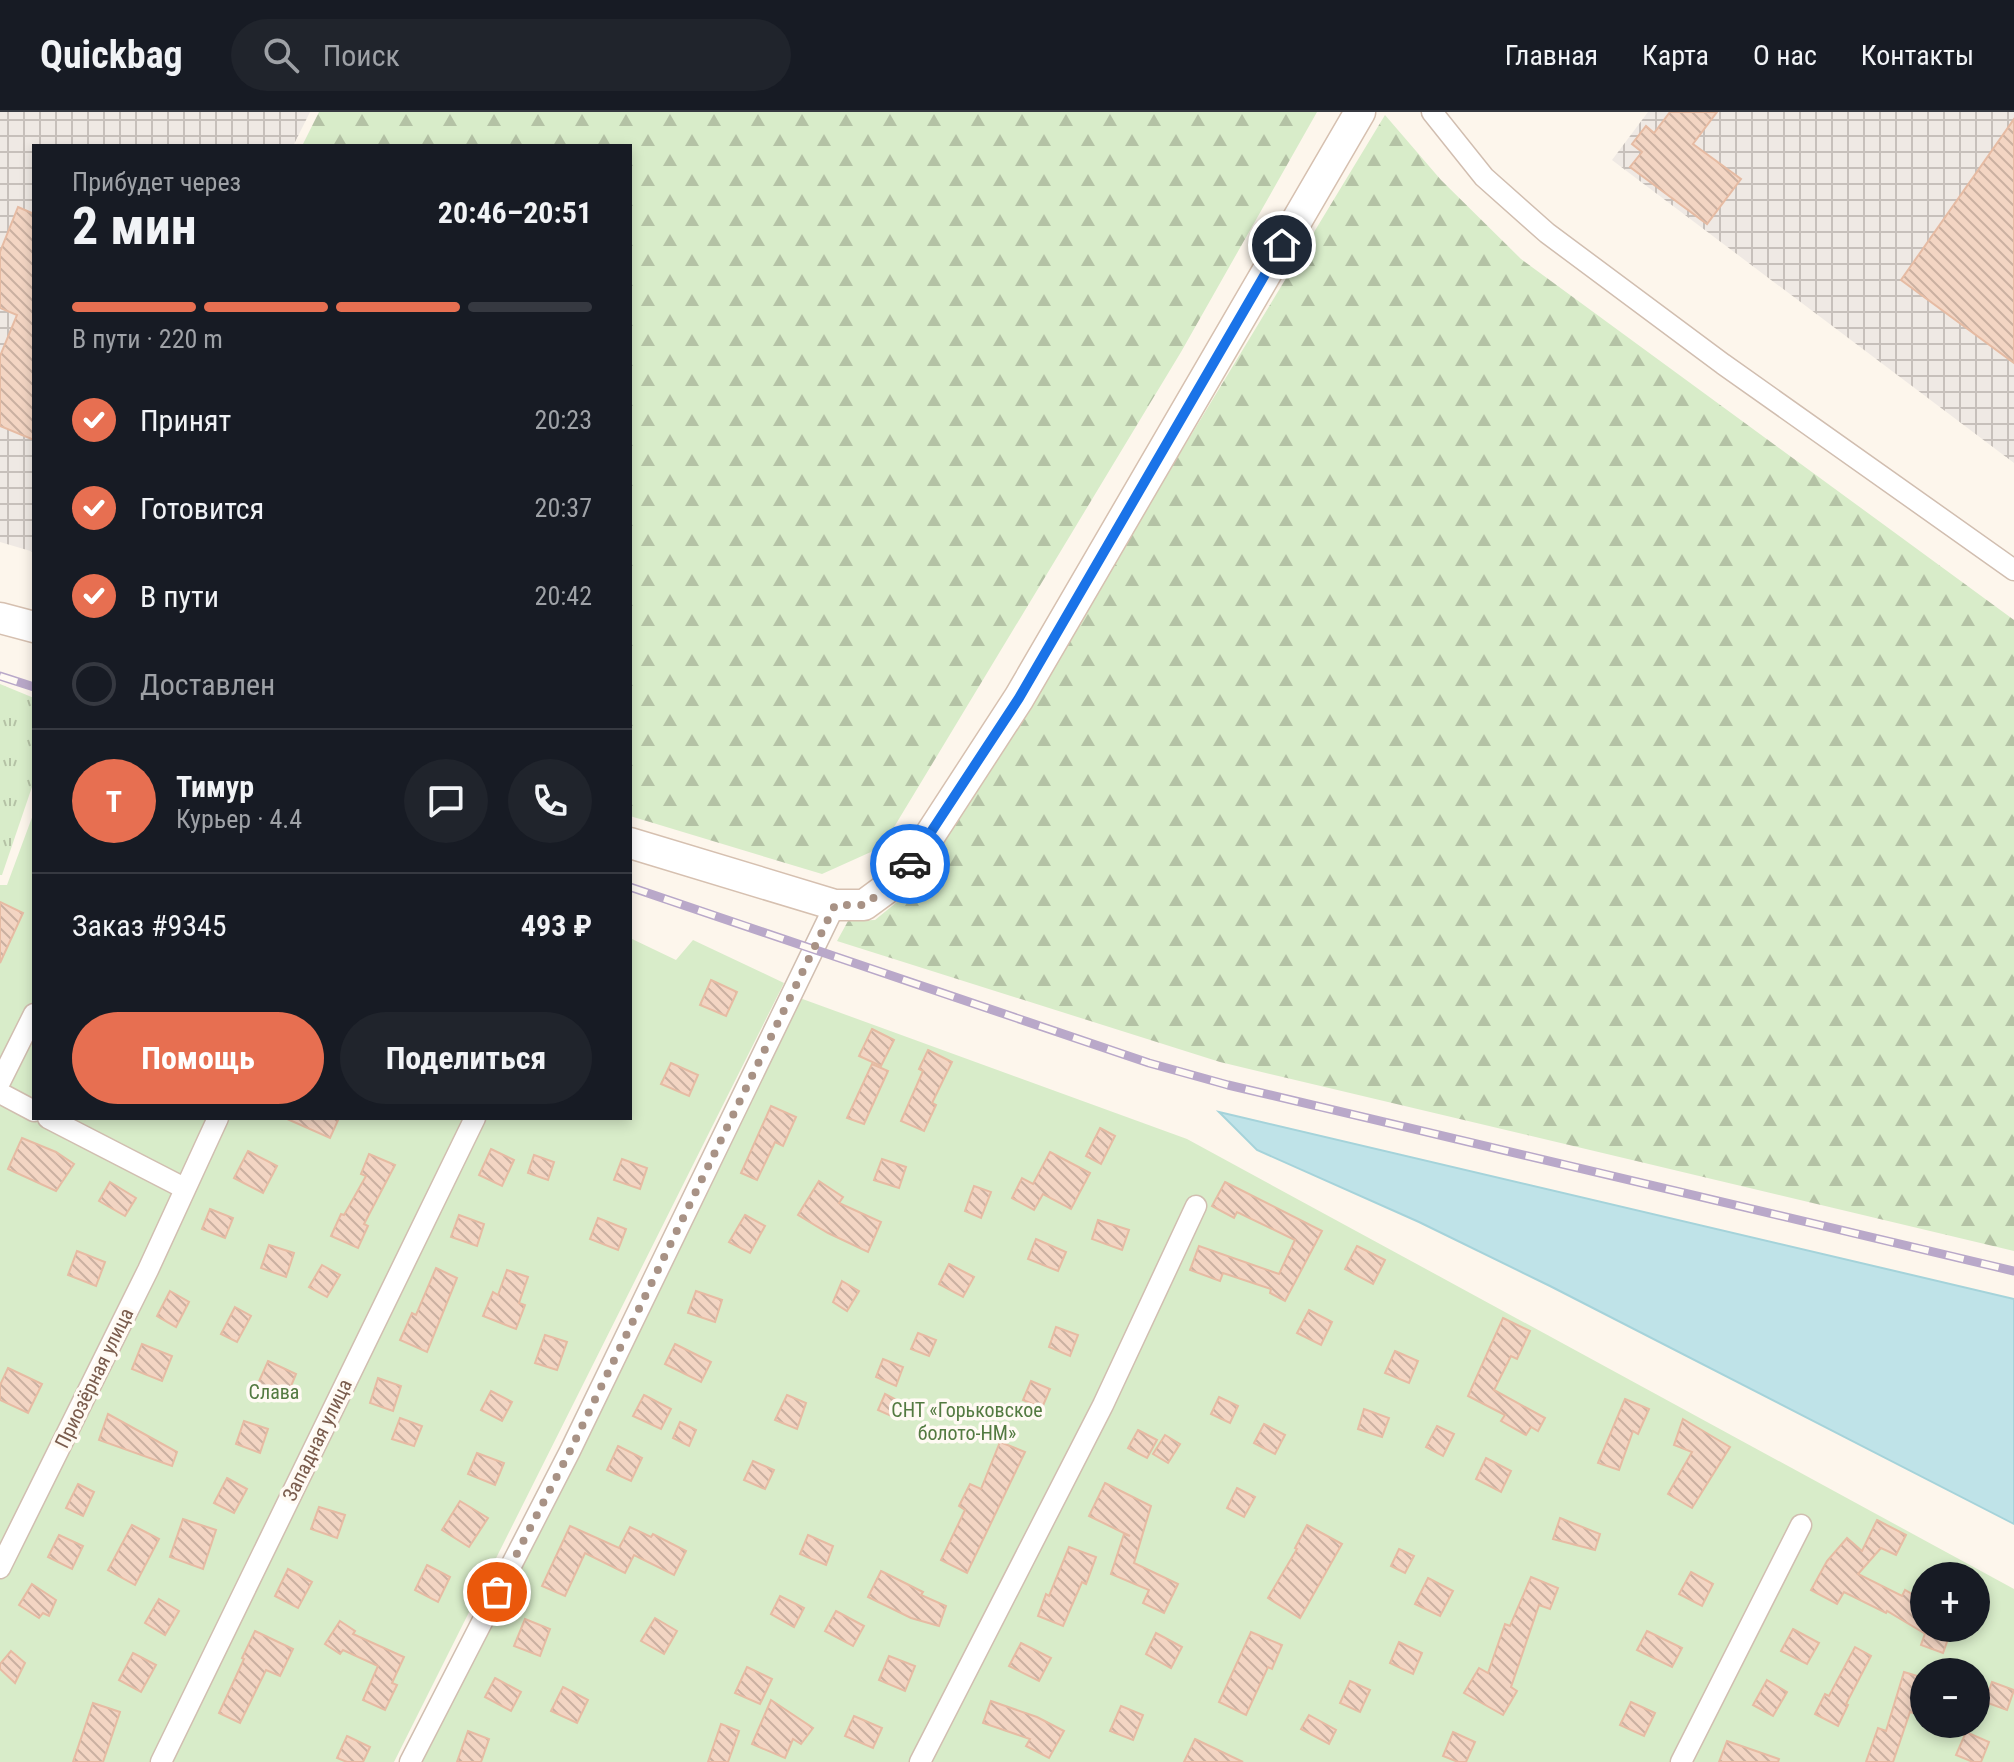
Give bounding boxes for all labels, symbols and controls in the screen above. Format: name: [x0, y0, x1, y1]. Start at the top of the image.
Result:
search box: [231, 19, 791, 91]
text: Quickbag: [40, 33, 183, 77]
icon: search: [259, 33, 303, 77]
text: Поиск: [323, 38, 400, 73]
text: Главная: [1505, 39, 1598, 72]
text: Карта: [1642, 39, 1709, 72]
text: О нас: [1753, 39, 1817, 72]
text: Контакты: [1861, 39, 1974, 72]
text: Прибудет через: [72, 167, 241, 197]
text: 20:46–20:51: [438, 195, 592, 230]
text: 2 мин: [72, 196, 197, 257]
pin: [1248, 211, 1316, 279]
icon: home: [1260, 223, 1304, 267]
text: В пути · 220 m: [72, 324, 223, 354]
icon: check: [72, 398, 116, 442]
text: Принят: [140, 403, 231, 438]
text: 20:23: [535, 405, 592, 435]
icon: check: [72, 486, 116, 530]
text: Готовится: [140, 491, 264, 526]
text: 20:37: [535, 493, 592, 523]
icon: check: [72, 574, 116, 618]
text: В пути: [140, 579, 219, 614]
text: 20:42: [535, 581, 592, 611]
text: Доставлен: [140, 667, 275, 702]
button: chat: [404, 759, 488, 843]
button: phone: [508, 759, 592, 843]
text: Тимур: [176, 769, 254, 804]
text: Т: [106, 784, 122, 819]
text: Курьер · 4.4: [176, 804, 302, 834]
courier: [870, 824, 950, 904]
icon: car: [888, 842, 932, 886]
text: Заказ #9345: [72, 908, 227, 943]
text: 493 ₽: [521, 908, 592, 943]
button: Помощь: [72, 1012, 324, 1104]
button: Поделиться: [340, 1012, 592, 1104]
street label: Приозёрная улица: [50, 1304, 138, 1452]
street label: Западная улица: [277, 1375, 357, 1505]
park label: Слава: [249, 1380, 299, 1404]
park label: СНТ «Горьковское болото-НМ»: [891, 1398, 1043, 1445]
pin: [463, 1558, 531, 1626]
map controls: [1910, 1562, 1990, 1738]
button: +: [1910, 1562, 1990, 1642]
icon: bag: [475, 1570, 519, 1614]
button: −: [1910, 1658, 1990, 1738]

